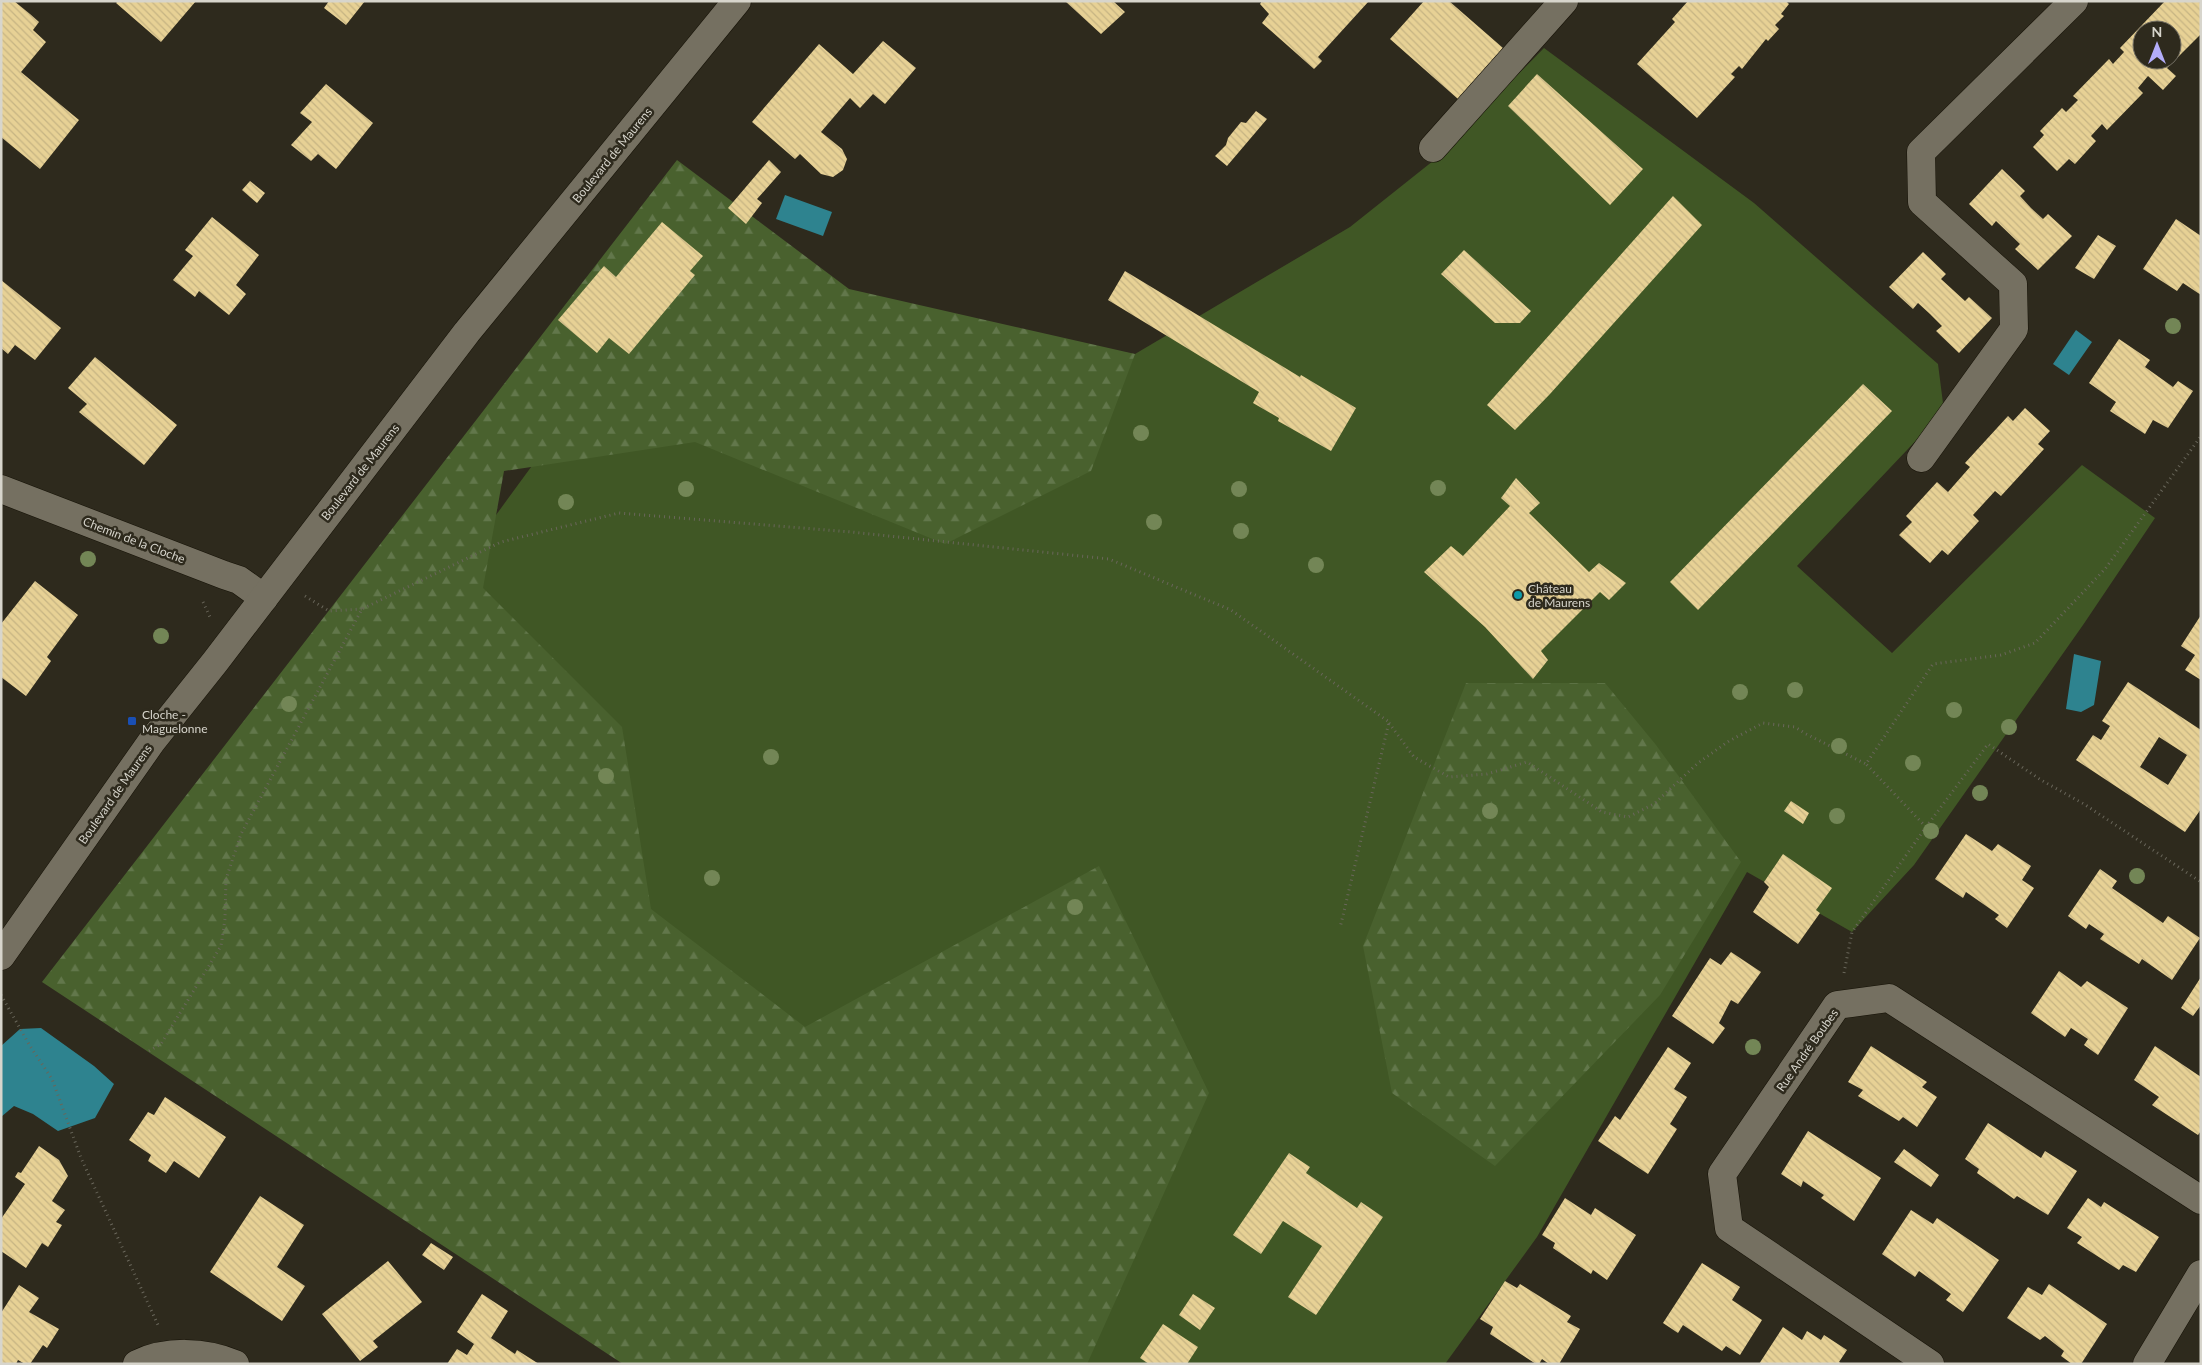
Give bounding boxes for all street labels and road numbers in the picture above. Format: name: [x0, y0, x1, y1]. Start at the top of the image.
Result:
street label: Boulevard de Maurens: [569, 104, 655, 206]
street label: Boulevard de Maurens: [318, 421, 402, 523]
street label: Chemin de la Cloche: [81, 514, 187, 566]
street label: Boulevard de Maurens: [75, 741, 155, 847]
street label: Rue André Boubes: [1773, 1006, 1841, 1094]

